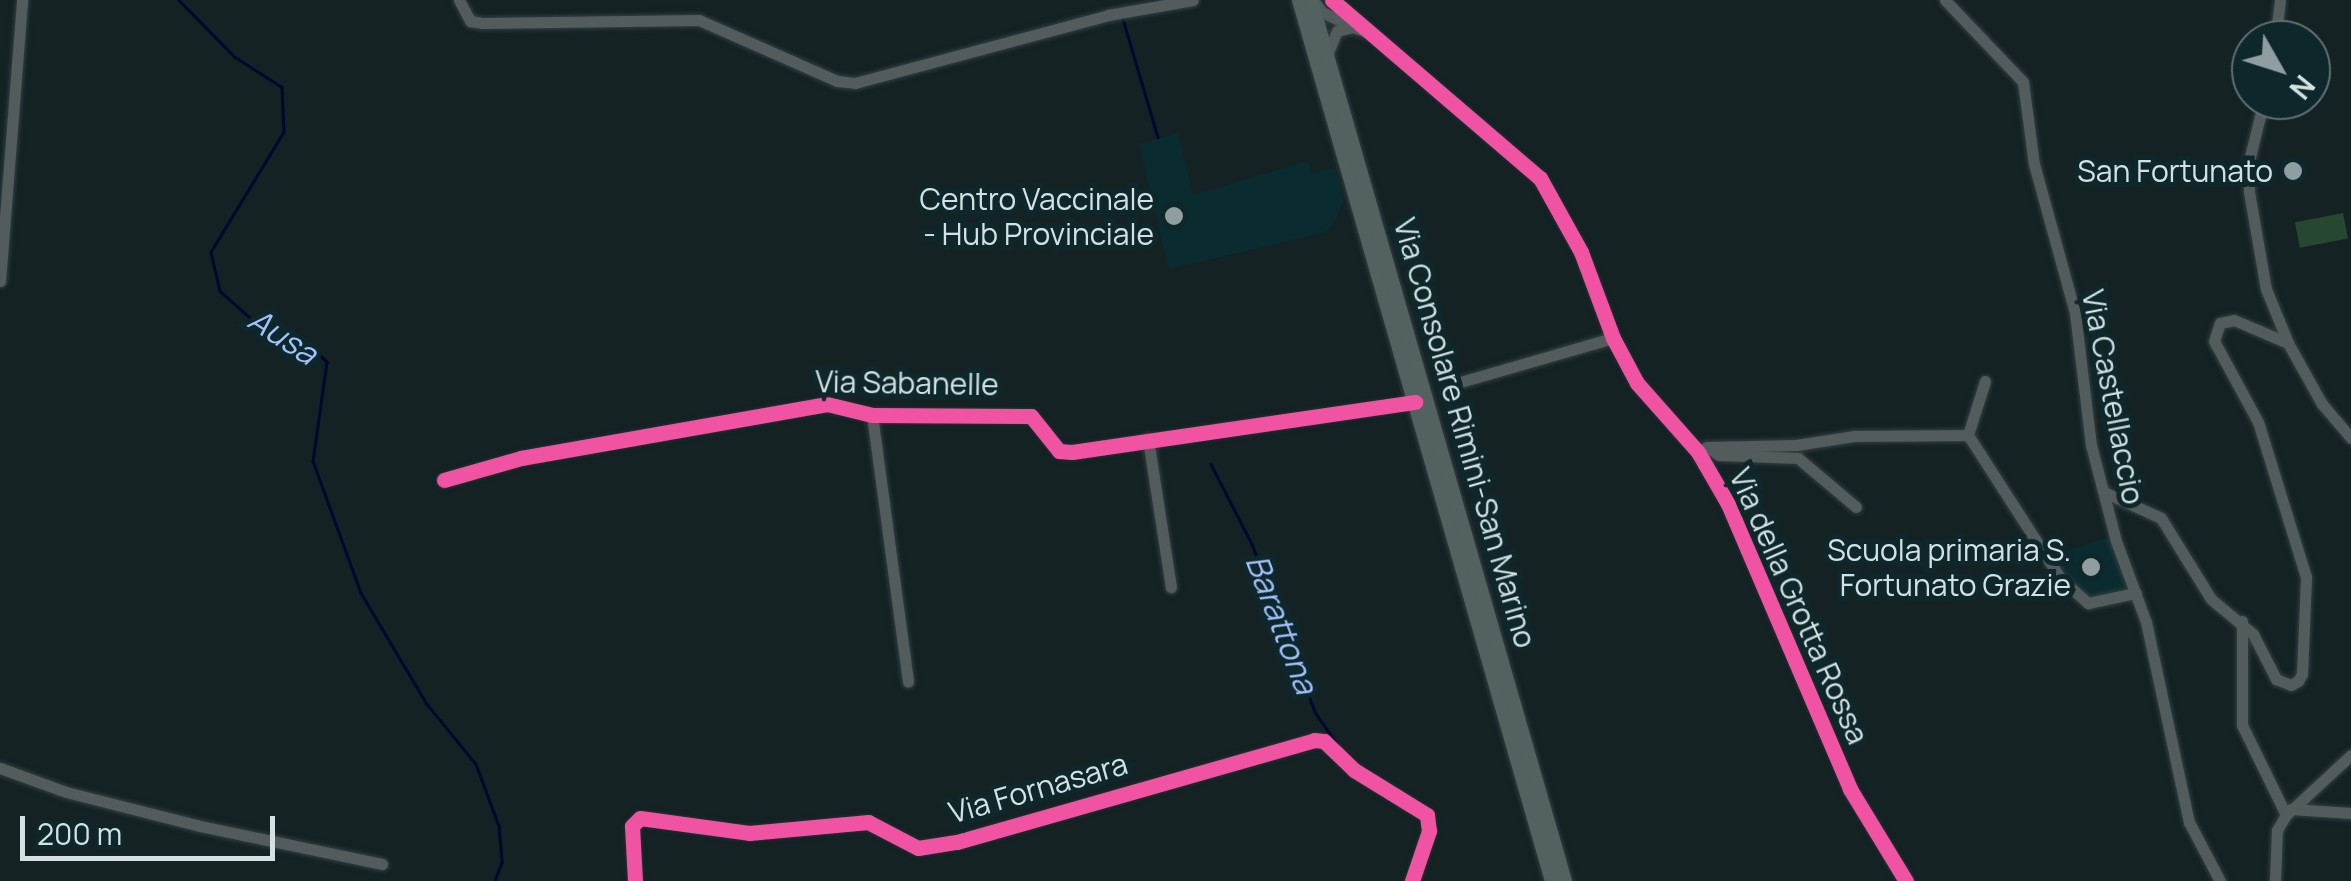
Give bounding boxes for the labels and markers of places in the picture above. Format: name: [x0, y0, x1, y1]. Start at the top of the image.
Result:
place label: San Fortunato: [2077, 153, 2273, 189]
marker: San Fortunato: [2282, 160, 2304, 182]
place label: Centro Vaccinale - Hub Provinciale: [920, 181, 1154, 252]
marker: Centro Vaccinale - Hub Provinciale: [1163, 205, 1185, 227]
place label: Scuola primaria S. Fortunato Grazie: [1827, 532, 2071, 602]
marker: Scuola primaria S. Fortunato Grazie: [2080, 556, 2102, 578]

